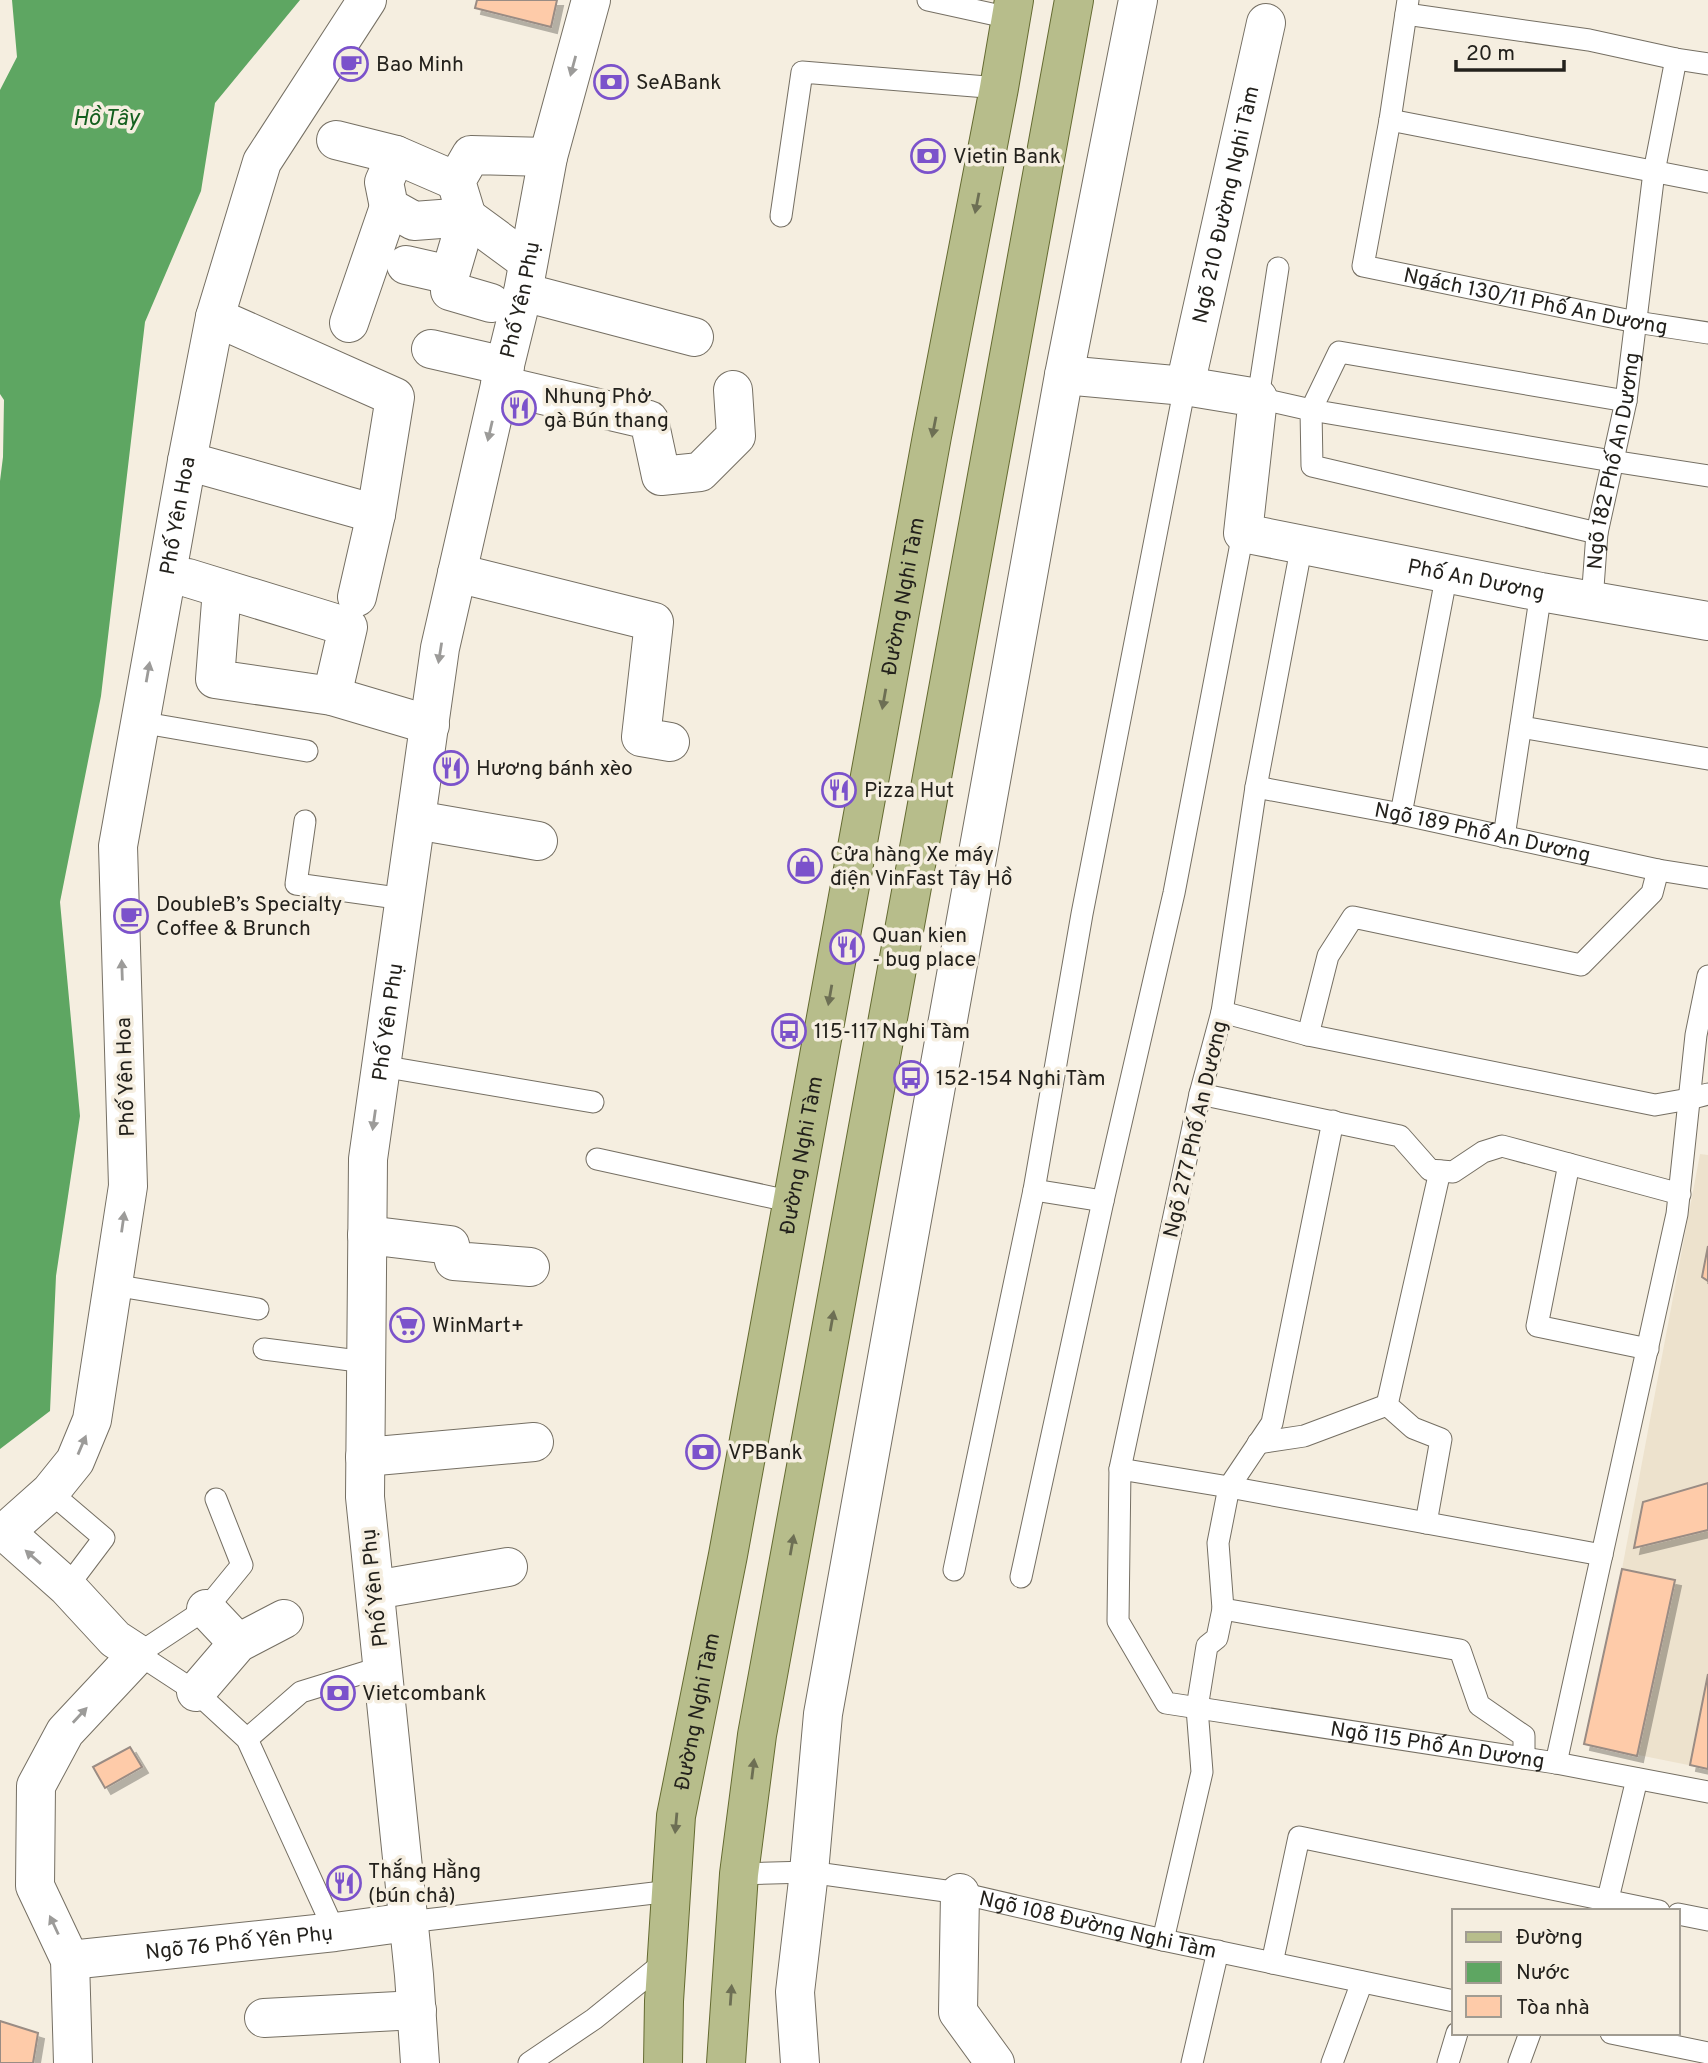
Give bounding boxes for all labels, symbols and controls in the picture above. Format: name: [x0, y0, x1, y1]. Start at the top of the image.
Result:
scale bar: [1456, 28, 1564, 72]
text: 20 m: [1466, 41, 1515, 68]
cafe icon: Bao Minh: [332, 45, 370, 83]
place label: Bao Minh: [376, 52, 464, 79]
one-way arrow: [567, 55, 578, 77]
bank icon: SeABank: [592, 63, 630, 101]
place label: SeABank: [636, 70, 721, 97]
street label: Ngõ 210 Đường Nghi Tàm: [1187, 83, 1267, 326]
water label: Hồ Tây: [73, 105, 142, 134]
bank icon: Vietin Bank: [909, 137, 947, 175]
place label: Vietin Bank: [953, 144, 1061, 171]
one-way arrow: [971, 193, 982, 215]
street label: Phố Yên Phụ: [495, 240, 547, 361]
street label: Ngách 130/11 Phố An Dương: [1401, 263, 1669, 342]
street label: Ngõ 182 Phố An Dương: [1582, 351, 1647, 571]
place label: Nhung Phở gà Bún thang: [544, 384, 669, 435]
restaurant icon: Nhung Phở gà Bún thang: [500, 389, 538, 427]
one-way arrow: [928, 416, 939, 438]
one-way arrow: [484, 420, 495, 442]
street label: Phố Yên Hoa: [155, 455, 203, 577]
street label: Đường Nghi Tàm: [877, 515, 932, 678]
street label: Phố An Dương: [1405, 554, 1547, 607]
one-way arrow: [434, 642, 445, 664]
one-way arrow: [143, 661, 154, 683]
one-way arrow: [878, 688, 889, 710]
restaurant icon: Hương bánh xèo: [432, 749, 470, 787]
place label: Hương bánh xèo: [476, 756, 633, 783]
restaurant icon: Pizza Hut: [820, 771, 858, 809]
place label: Pizza Hut: [864, 778, 954, 805]
street label: Ngõ 189 Phố An Dương: [1372, 797, 1593, 870]
place label: Cửa hàng Xe máy điện VinFast Tây Hồ: [830, 842, 1013, 893]
shop icon: Cửa hàng Xe máy điện VinFast Tây Hồ: [786, 847, 824, 885]
place label: DoubleB’s Specialty Coffee & Brunch: [156, 892, 342, 943]
cafe icon: DoubleB’s Specialty Coffee & Brunch: [112, 897, 150, 935]
place label: Quan kien - bug place: [872, 923, 976, 974]
restaurant icon: Quan kien - bug place: [828, 928, 866, 966]
one-way arrow: [116, 959, 127, 981]
street label: Phố Yên Phụ: [367, 962, 410, 1083]
one-way arrow: [824, 984, 835, 1006]
bus stop icon: 115-117 Nghi Tàm: [770, 1012, 808, 1050]
street label: Phố Yên Hoa: [111, 1017, 142, 1137]
street label: Ngõ 277 Phố An Dương: [1158, 1018, 1235, 1240]
place label: 115-117 Nghi Tàm: [814, 1019, 970, 1046]
bus stop icon: 152-154 Nghi Tàm: [892, 1059, 930, 1097]
place label: 152-154 Nghi Tàm: [936, 1066, 1106, 1093]
street label: Đường Nghi Tàm: [775, 1074, 830, 1237]
one-way arrow: [368, 1109, 379, 1131]
one-way arrow: [117, 1211, 128, 1233]
supermarket icon: WinMart+: [388, 1306, 426, 1344]
one-way arrow: [827, 1310, 838, 1332]
place label: WinMart+: [432, 1313, 524, 1340]
bank icon: VPBank: [684, 1433, 722, 1471]
one-way arrow: [76, 1434, 87, 1455]
place label: VPBank: [728, 1440, 803, 1467]
street label: Phố Yên Phụ: [356, 1527, 395, 1648]
one-way arrow: [787, 1534, 798, 1556]
one-way arrow: [25, 1549, 42, 1565]
street label: Đường Nghi Tàm: [669, 1631, 727, 1793]
bank icon: Vietcombank: [319, 1674, 357, 1712]
place label: Vietcombank: [362, 1681, 486, 1708]
one-way arrow: [72, 1707, 88, 1724]
street label: Ngõ 115 Phố An Dương: [1328, 1716, 1546, 1776]
one-way arrow: [747, 1757, 758, 1779]
one-way arrow: [670, 1812, 681, 1834]
place label: Thắng Hằng (bún chả): [368, 1858, 481, 1910]
restaurant icon: Thắng Hằng (bún chả): [325, 1864, 363, 1902]
street label: Ngõ 108 Đường Nghi Tàm: [976, 1886, 1219, 1966]
legend: [1452, 1909, 1680, 2035]
one-way arrow: [48, 1915, 60, 1935]
street label: Ngõ 76 Phố Yên Phụ: [144, 1920, 334, 1967]
text: Đường: [1516, 1925, 1583, 1952]
text: Nước: [1516, 1960, 1570, 1987]
one-way arrow: [725, 1984, 736, 2006]
text: Tòa nhà: [1516, 1995, 1590, 2022]

